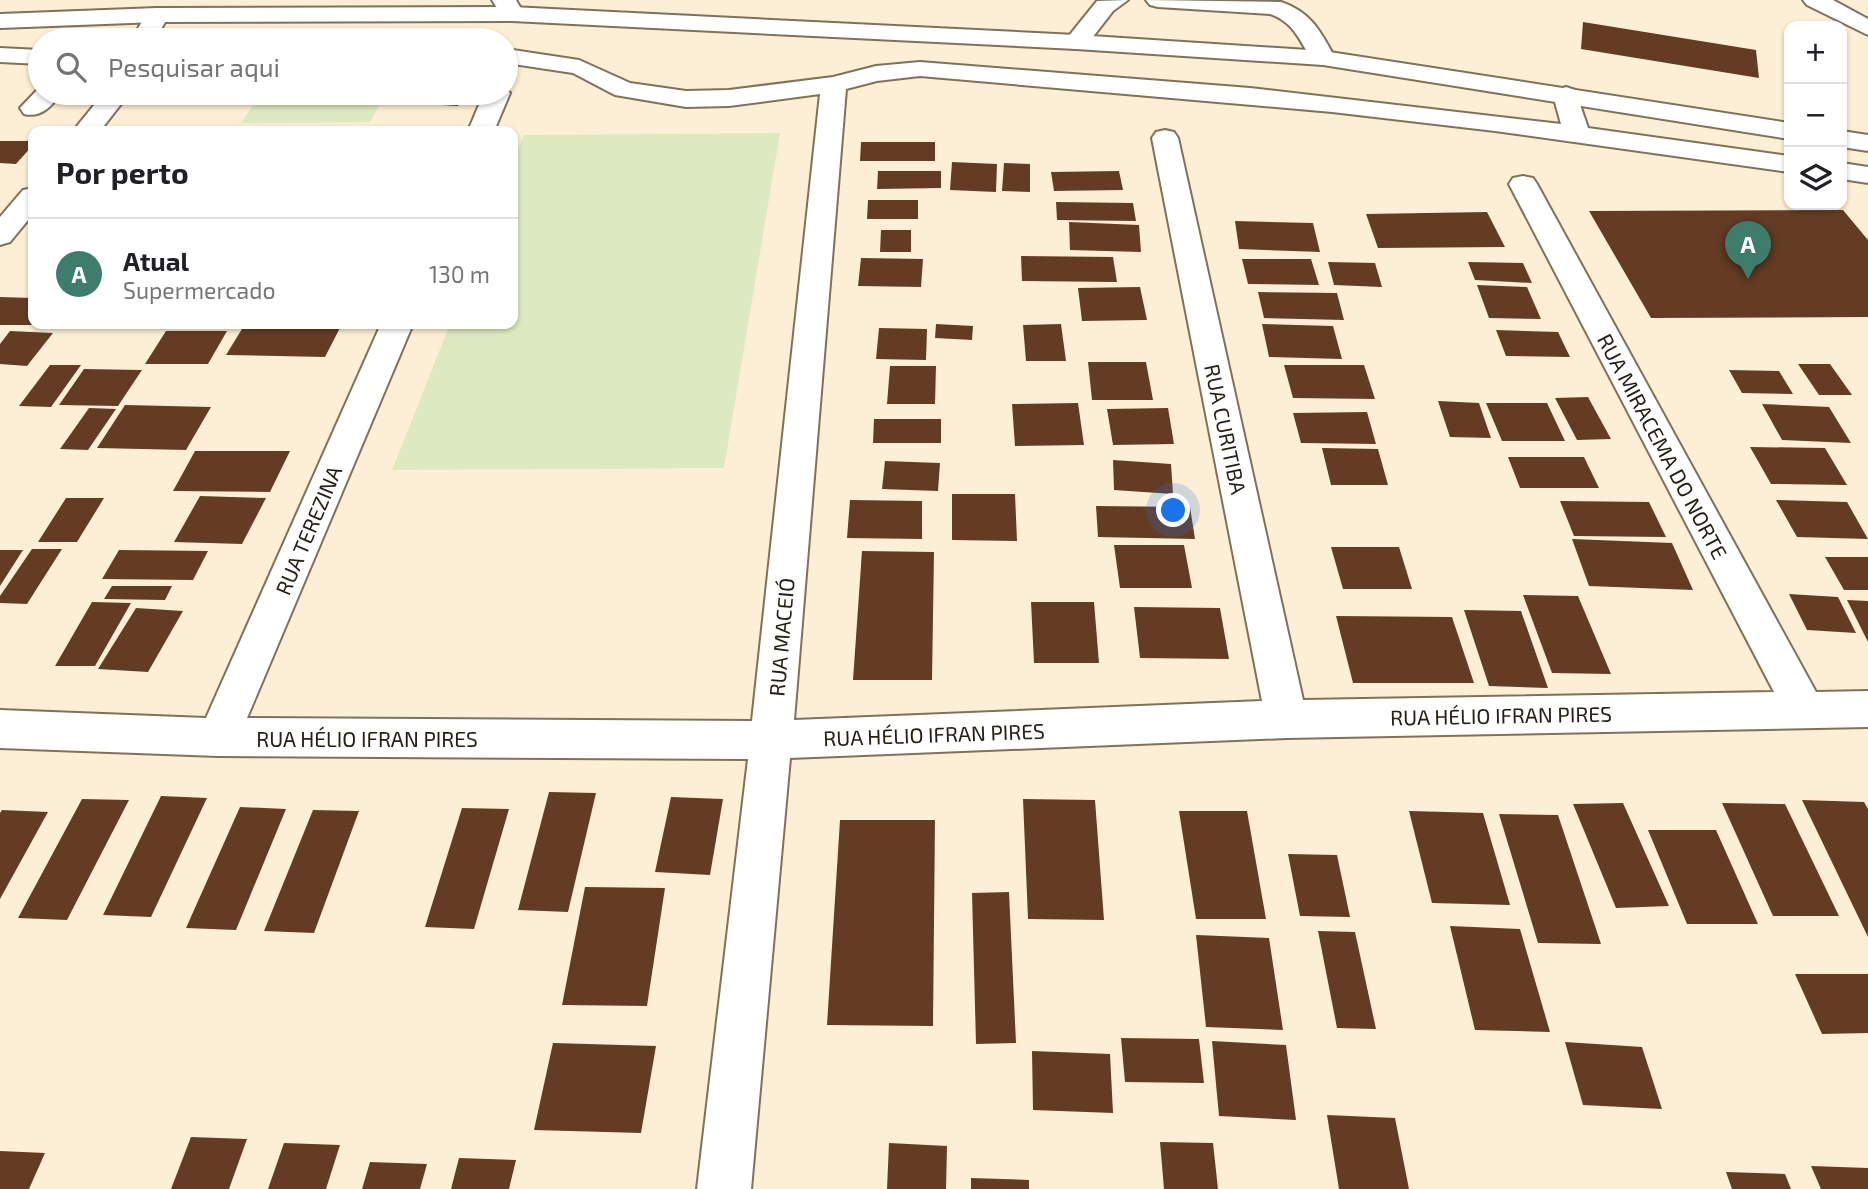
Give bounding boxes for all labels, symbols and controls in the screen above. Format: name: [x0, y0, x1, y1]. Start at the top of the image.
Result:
map controls: [1784, 21, 1847, 210]
button: +: [1784, 21, 1847, 84]
search box: [28, 28, 518, 105]
icon: search: [52, 48, 90, 86]
text: Pesquisar aqui: [108, 51, 280, 82]
button: −: [1784, 84, 1847, 147]
button: layers: [1784, 147, 1847, 210]
text: Por perto: [56, 154, 189, 190]
pin: A: [1725, 221, 1771, 279]
text: Atual: [123, 245, 189, 276]
text: A: [71, 260, 87, 288]
text: 130 m: [429, 260, 490, 288]
text: Supermercado: [123, 276, 275, 304]
street label: RUA MIRACEMA DO NORTE: [1593, 329, 1733, 563]
street label: RUA CURITIBA: [1200, 362, 1252, 496]
street label: RUA TEREZINA: [270, 462, 346, 598]
your location: [1156, 493, 1190, 527]
street label: RUA MACEIÓ: [763, 577, 799, 697]
street label: RUA HÉLIO IFRAN PIRES: [1390, 701, 1612, 729]
street label: RUA HÉLIO IFRAN PIRES: [823, 718, 1045, 750]
street label: RUA HÉLIO IFRAN PIRES: [256, 726, 478, 751]

